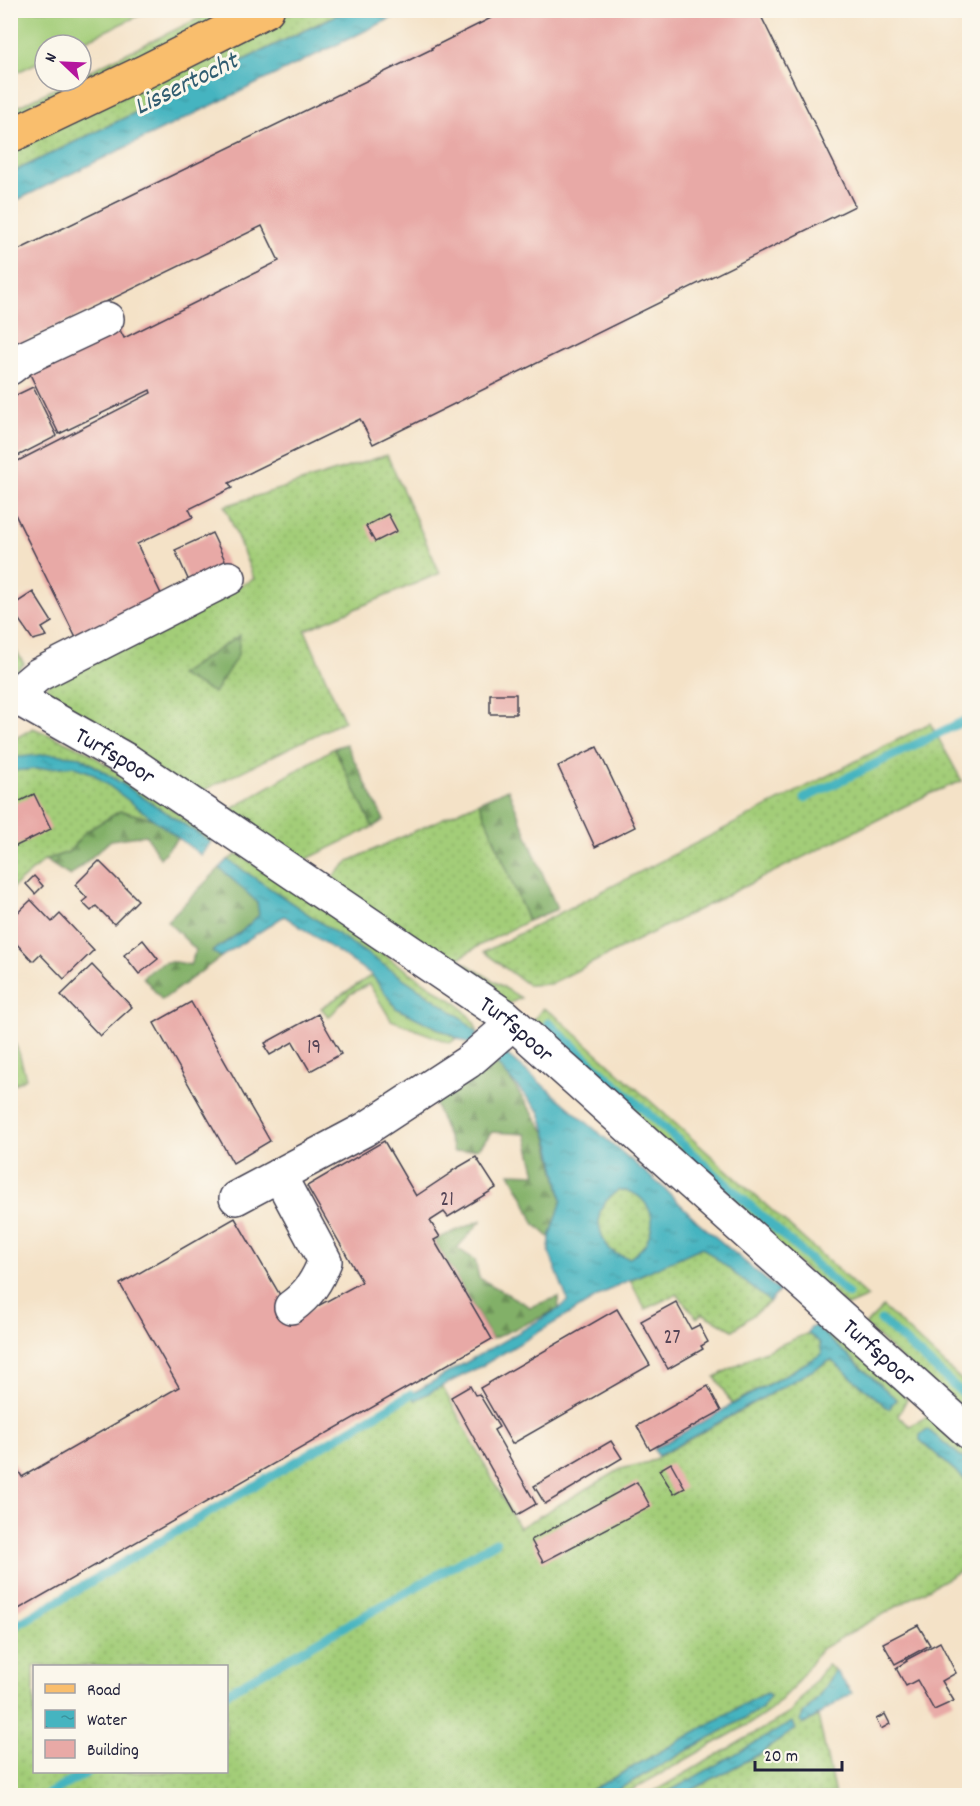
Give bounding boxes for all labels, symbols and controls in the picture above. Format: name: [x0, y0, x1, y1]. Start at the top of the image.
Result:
north arrow: [33, 33, 93, 93]
water label: Lissertocht: [128, 43, 247, 126]
text: N: [39, 50, 64, 66]
street label: Turfspoor: [68, 720, 161, 795]
street label: Turfspoor: [471, 989, 560, 1072]
house number: 19: [307, 1034, 321, 1064]
house number: 21: [440, 1186, 454, 1216]
street label: Turfspoor: [833, 1312, 922, 1397]
house number: 27: [663, 1324, 681, 1354]
legend: [33, 1665, 228, 1773]
text: Road: [87, 1679, 121, 1704]
text: Water: [87, 1709, 127, 1734]
scale bar: [755, 1734, 842, 1772]
text: Building: [87, 1739, 139, 1764]
text: 20 m: [764, 1745, 798, 1770]

